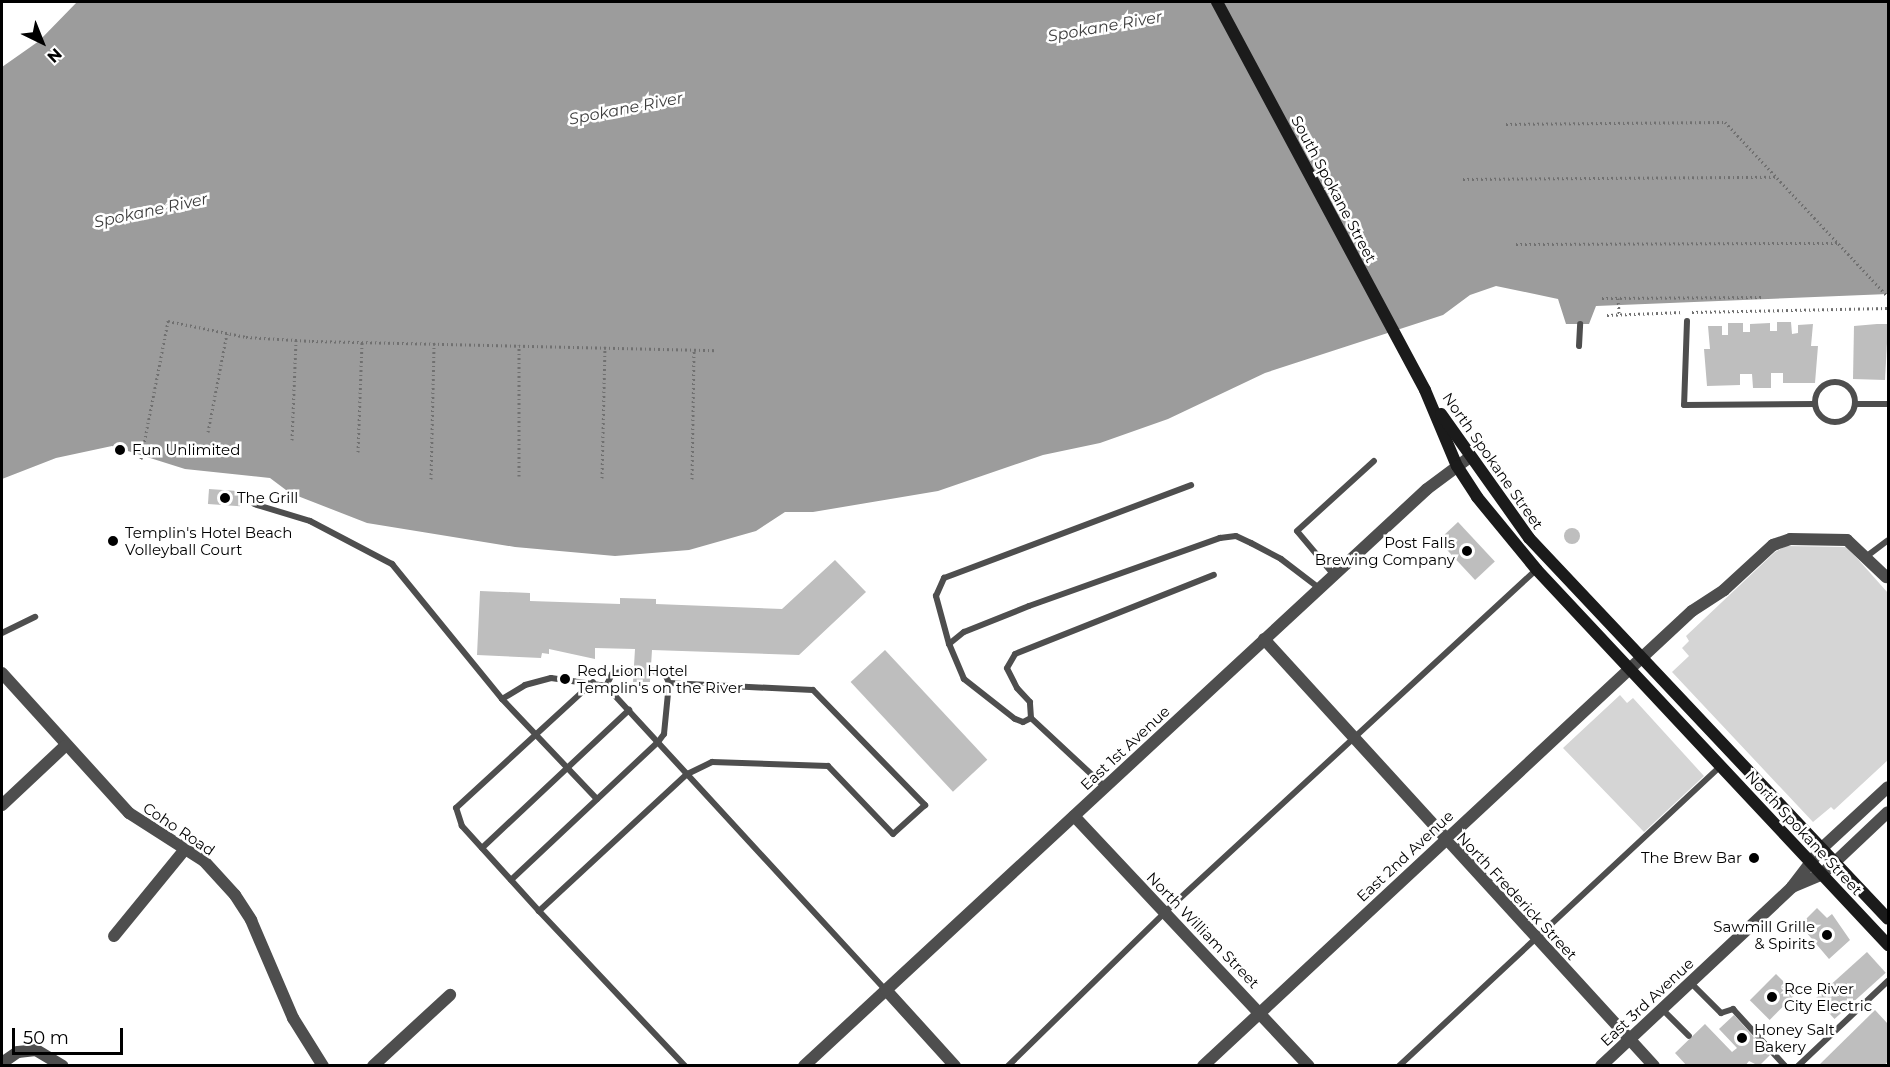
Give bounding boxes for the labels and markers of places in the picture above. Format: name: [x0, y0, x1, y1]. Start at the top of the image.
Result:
place label: Fun Unlimited: [132, 441, 240, 459]
marker: Fun Unlimited: [113, 443, 127, 457]
place label: The Grill: [237, 489, 298, 507]
marker: The Grill: [218, 491, 232, 505]
place label: Templin's Hotel Beach Volleyball Court: [125, 523, 292, 558]
place label: Post Falls Brewing Company: [1315, 533, 1455, 568]
marker: Templin's Hotel Beach Volleyball Court: [106, 534, 120, 548]
marker: Post Falls Brewing Company: [1460, 544, 1474, 558]
place label: Red Lion Hotel Templin's on the River: [577, 661, 743, 696]
marker: Red Lion Hotel Templin's on the River: [558, 672, 572, 686]
place label: The Brew Bar: [1641, 849, 1742, 867]
marker: The Brew Bar: [1747, 851, 1761, 865]
place label: Sawmill Grille & Spirits: [1713, 917, 1815, 952]
marker: Sawmill Grille & Spirits: [1820, 928, 1834, 942]
place label: Rce River City Electric: [1784, 979, 1872, 1014]
marker: Rce River City Electric: [1765, 990, 1779, 1004]
place label: Honey Salt Bakery: [1754, 1020, 1835, 1055]
marker: Honey Salt Bakery: [1735, 1031, 1749, 1045]

